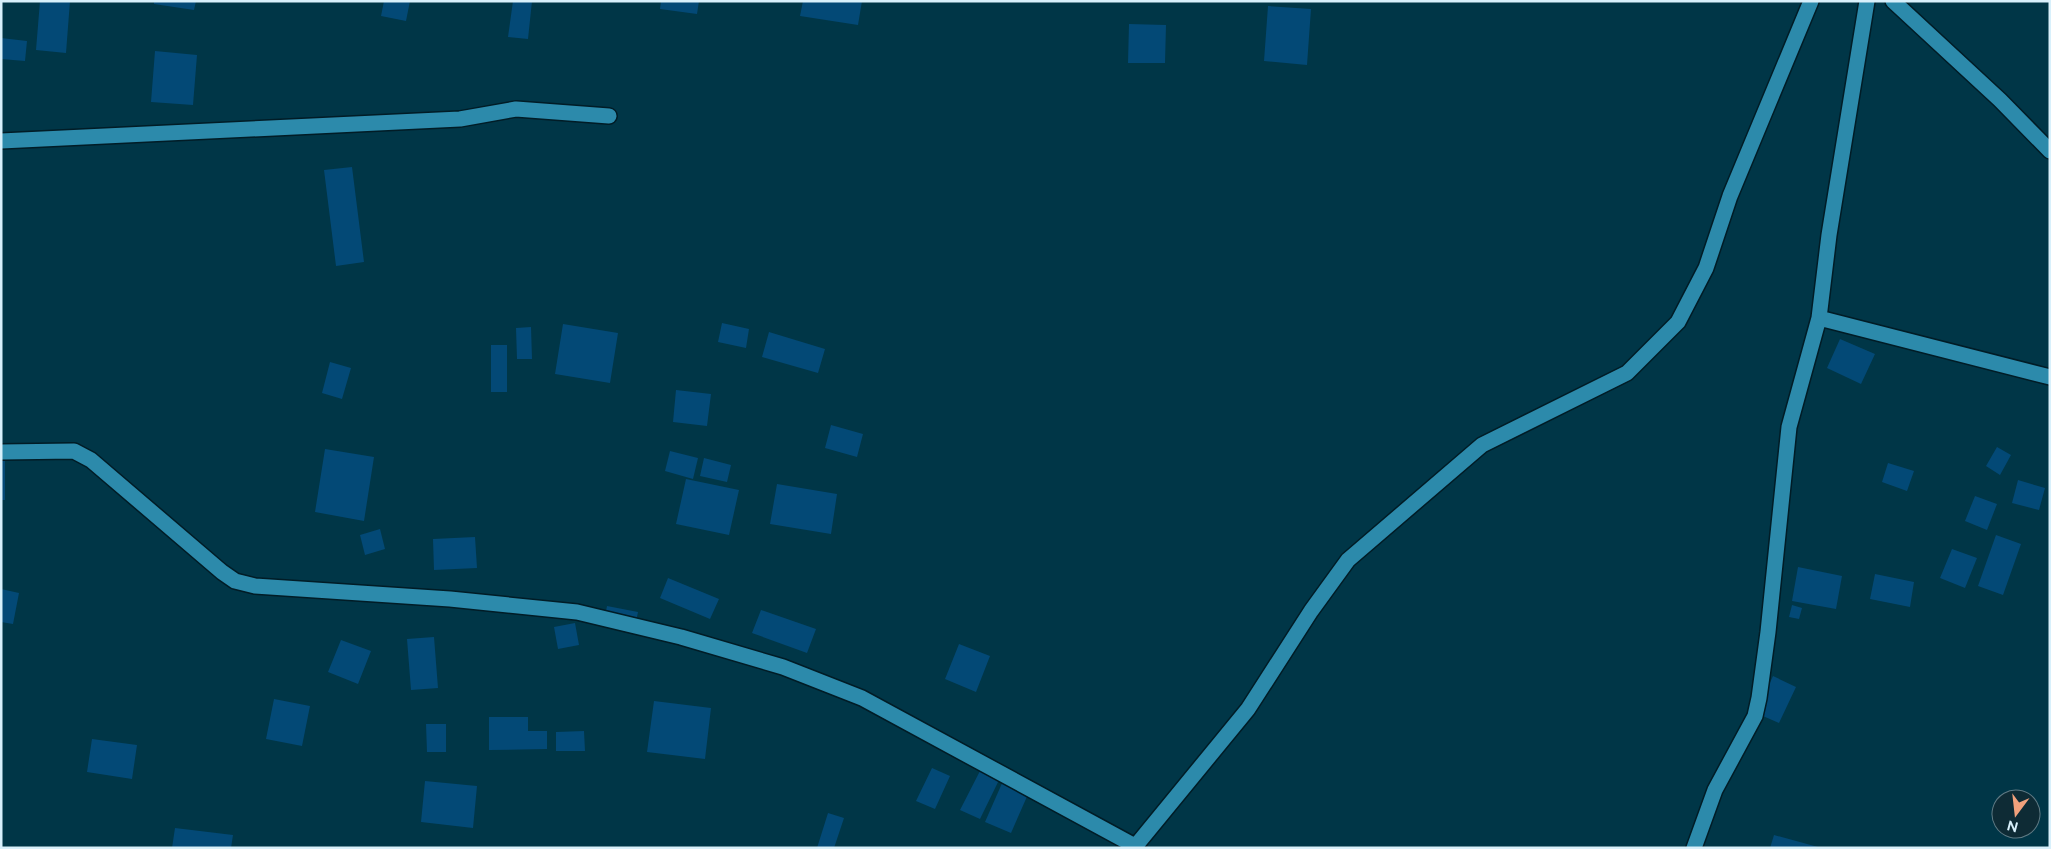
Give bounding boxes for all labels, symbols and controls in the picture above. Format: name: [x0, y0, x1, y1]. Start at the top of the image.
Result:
north arrow: [1991, 789, 2041, 839]
text: N: [2005, 817, 2020, 836]

